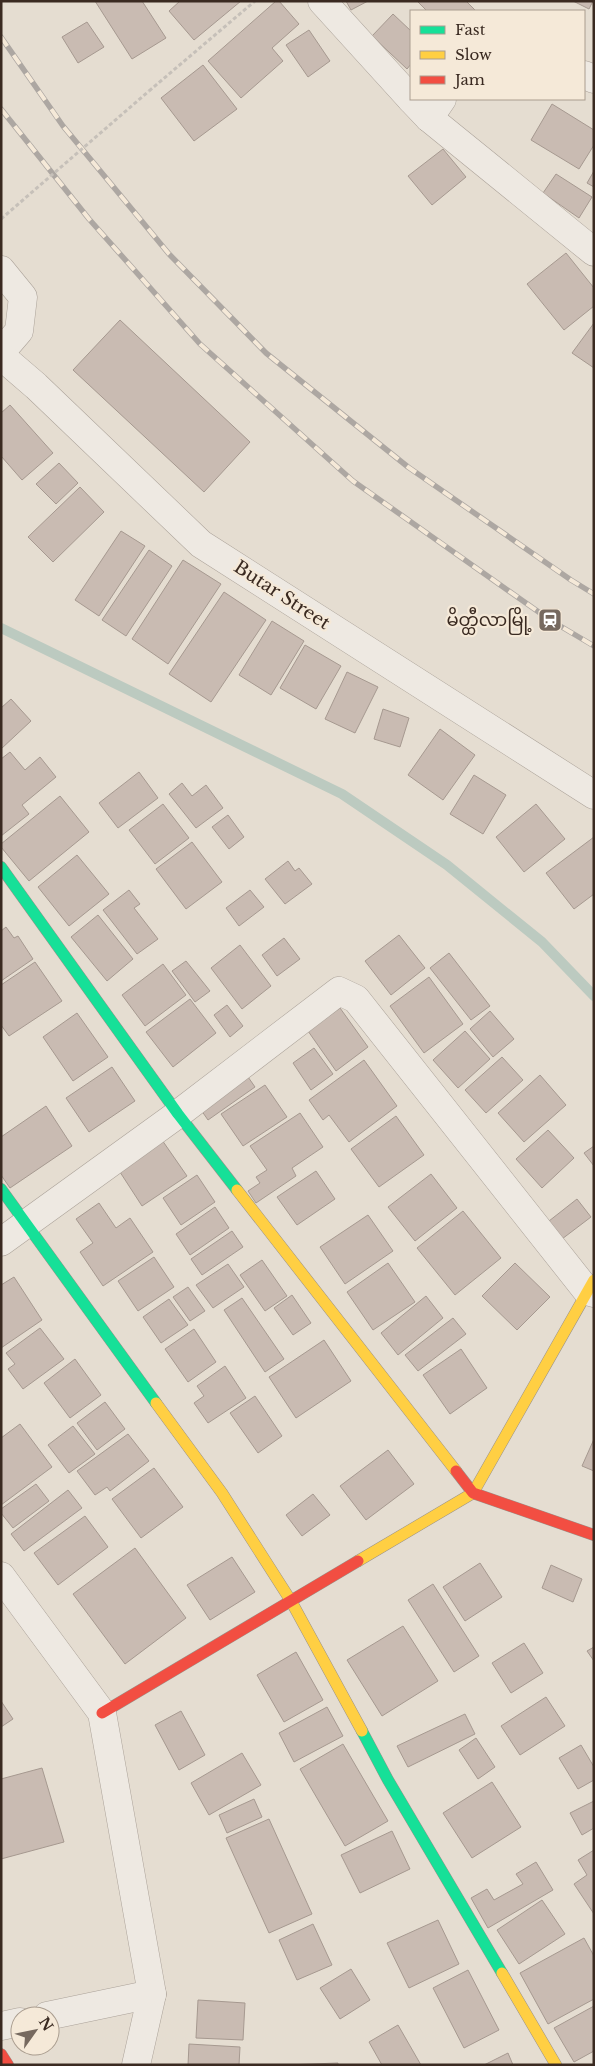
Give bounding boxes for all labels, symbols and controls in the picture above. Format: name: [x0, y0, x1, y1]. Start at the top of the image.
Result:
legend: [410, 10, 585, 100]
text: Fast: [455, 20, 486, 39]
text: Slow: [455, 45, 492, 64]
text: Jam: [453, 70, 485, 89]
street label: Butar Street: [230, 556, 334, 634]
place label: မိတ္ထီလာမြို့: [446, 606, 532, 635]
station icon: မိတ္ထီလာမြို့: [537, 607, 563, 633]
north arrow: [10, 2006, 60, 2056]
text: N: [35, 2013, 57, 2034]

